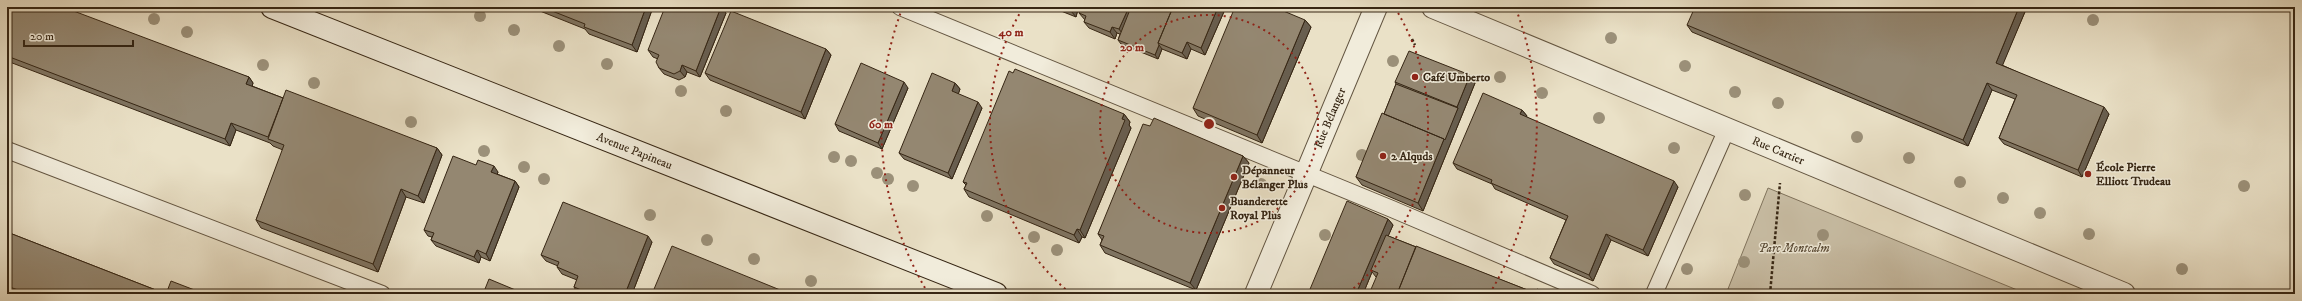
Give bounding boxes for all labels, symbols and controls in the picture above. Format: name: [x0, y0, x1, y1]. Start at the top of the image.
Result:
scale bar: [24, 22, 133, 48]
text: 40 m: [998, 25, 1023, 40]
text: 20 m: [30, 29, 54, 44]
text: 20 m: [1120, 40, 1144, 55]
place label: Café Umberto: [1423, 70, 1490, 85]
marker: Café Umberto: [1410, 72, 1420, 82]
street label: Rue Bélanger: [1310, 85, 1349, 150]
text: 60 m: [869, 117, 893, 132]
centre of rings: [1202, 117, 1216, 131]
street label: Avenue Papineau: [594, 129, 675, 173]
street label: Rue Cartier: [1750, 133, 1807, 168]
place label: 2 Alquds: [1391, 149, 1432, 164]
marker: 2 Alquds: [1378, 151, 1388, 161]
place label: École Pierre Elliott Trudeau: [2096, 160, 2171, 189]
place label: Dépanneur Bélanger Plus: [1242, 163, 1308, 192]
marker: École Pierre Elliott Trudeau: [2083, 169, 2093, 179]
marker: Dépanneur Bélanger Plus: [1229, 172, 1239, 182]
place label: Buanderette Royal Plus: [1230, 194, 1288, 223]
marker: Buanderette Royal Plus: [1217, 203, 1227, 213]
park label: Parc Montcalm: [1758, 241, 1830, 256]

